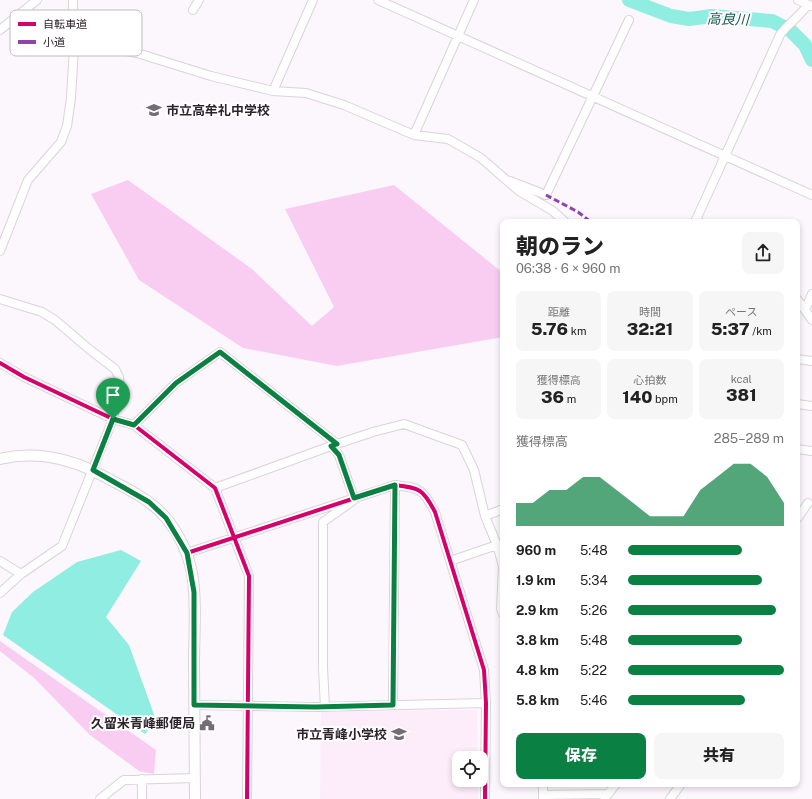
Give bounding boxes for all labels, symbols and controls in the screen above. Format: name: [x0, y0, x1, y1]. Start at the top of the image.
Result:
legend: [10, 10, 142, 56]
water label: 高良川: [707, 10, 751, 28]
text: 自転車道: [43, 18, 87, 30]
text: 小道: [43, 36, 65, 48]
school or university icon: 市立高牟礼中学校: [145, 101, 163, 119]
place label: 市立高牟礼中学校: [166, 103, 270, 118]
button: share: [742, 232, 784, 274]
text: 朝のラン: [516, 233, 604, 259]
text: 06:38 · 6 × 960 m: [516, 261, 620, 276]
text: 距離: [548, 306, 570, 318]
text: 時間: [639, 306, 661, 318]
text: ペース: [725, 306, 758, 318]
text: 5.76: [531, 319, 568, 339]
text: 32:21: [627, 319, 673, 339]
text: 5:37: [711, 319, 750, 339]
text: km: [568, 325, 587, 337]
text: /km: [750, 325, 772, 337]
text: kcal: [731, 373, 752, 385]
text: 獲得標高: [537, 374, 581, 386]
text: 心拍数: [633, 374, 666, 386]
pin: [96, 378, 130, 419]
icon: arrive: [102, 384, 124, 406]
text: 381: [726, 385, 757, 405]
text: 36: [541, 387, 564, 407]
text: 140: [622, 387, 652, 407]
text: m: [564, 393, 576, 405]
text: bpm: [652, 393, 678, 405]
text: 285–289 m: [714, 431, 784, 446]
text: 獲得標高: [516, 434, 568, 449]
text: 960 m: [516, 543, 556, 558]
text: 5:48: [580, 543, 608, 558]
text: 1.9 km: [516, 573, 556, 588]
text: 5:34: [580, 573, 608, 588]
text: 2.9 km: [516, 603, 558, 618]
text: 5:26: [580, 603, 607, 618]
text: 3.8 km: [516, 633, 559, 648]
text: 5:48: [580, 633, 608, 648]
text: 4.8 km: [516, 663, 559, 678]
text: 5:22: [580, 663, 607, 678]
text: 5.8 km: [516, 693, 559, 708]
text: 5:46: [580, 693, 607, 708]
public building icon: 久留米青峰郵便局: [198, 714, 216, 732]
place label: 久留米青峰郵便局: [91, 716, 195, 731]
school or university icon: 市立青峰小学校: [390, 725, 408, 743]
place label: 市立青峰小学校: [296, 727, 387, 742]
button: 保存: [516, 733, 646, 779]
button: 共有: [654, 733, 784, 779]
map controls: [452, 751, 488, 787]
button: locate: [452, 751, 488, 787]

